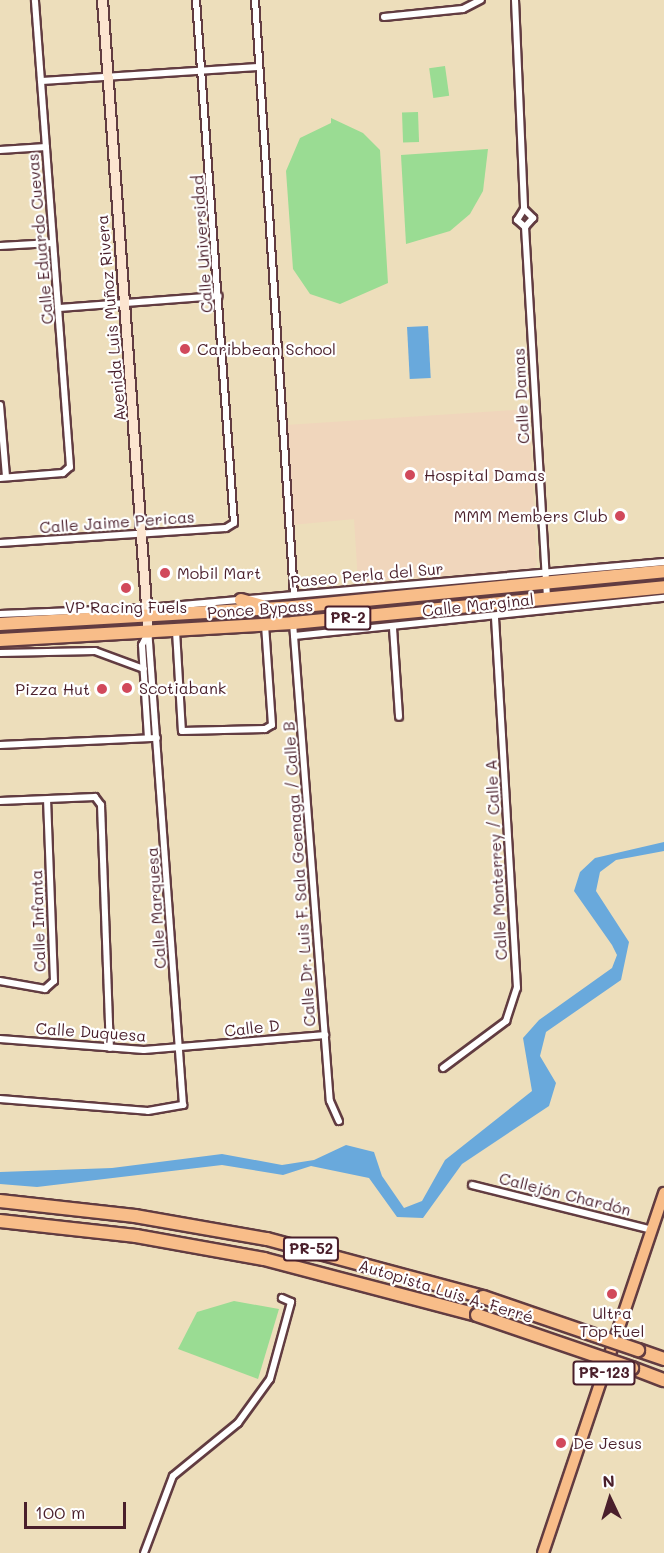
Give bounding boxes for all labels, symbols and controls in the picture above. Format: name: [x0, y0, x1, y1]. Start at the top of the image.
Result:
street label: Calle Eduardo Cuevas: [23, 153, 57, 325]
street label: Calle Universidad: [188, 174, 216, 314]
street label: Avenida Luis Muñoz Rivera: [92, 214, 130, 422]
place label: Caribbean School: [197, 339, 336, 359]
marker: Caribbean School: [178, 342, 192, 356]
street label: Calle Damas: [509, 348, 533, 444]
place label: Hospital Damas: [424, 465, 545, 485]
marker: Hospital Damas: [401, 466, 419, 484]
place label: MMM Members Club: [454, 506, 608, 526]
street label: Calle Jaime Pericas: [39, 507, 195, 537]
marker: MMM Members Club: [613, 509, 627, 523]
street label: Paseo Perla del Sur: [290, 559, 444, 591]
place label: Mobil Mart: [177, 563, 261, 583]
marker: Mobil Mart: [158, 566, 172, 580]
marker: VP Racing Fuels: [119, 581, 133, 595]
street label: Calle Marginal: [421, 590, 535, 620]
street label: Ponce Bypass: [206, 596, 314, 622]
place label: VP Racing Fuels: [65, 597, 187, 617]
road number: PR-2: [324, 606, 372, 630]
place label: Scotiabank: [139, 678, 226, 698]
place label: Pizza Hut: [15, 679, 90, 699]
marker: Scotiabank: [120, 681, 134, 695]
marker: Pizza Hut: [95, 682, 109, 696]
street label: Calle Dr. Luis F. Sala Goenaga / Calle B: [279, 721, 319, 1027]
street label: Calle Monterrey / Calle A: [481, 759, 511, 961]
street label: Calle Marquesa: [142, 847, 170, 969]
street label: Calle Infanta: [27, 870, 49, 972]
street label: Calle D: [223, 1016, 281, 1040]
street label: Calle Duquesa: [35, 1019, 147, 1045]
street label: Callejón Chardón: [497, 1168, 633, 1220]
road number: PR-52: [282, 1237, 340, 1261]
street label: Autopista Luis A. Ferré: [356, 1255, 536, 1327]
marker: Ultra Top Fuel: [605, 1287, 619, 1301]
place label: Ultra Top Fuel: [579, 1303, 645, 1341]
road number: PR-123: [572, 1361, 636, 1385]
place label: De Jesus: [573, 1433, 642, 1453]
marker: De Jesus: [554, 1436, 568, 1450]
north arrow: [580, 1469, 640, 1529]
text: N: [602, 1470, 616, 1491]
scale bar: [27, 1490, 129, 1528]
text: 100 m: [35, 1500, 85, 1524]

